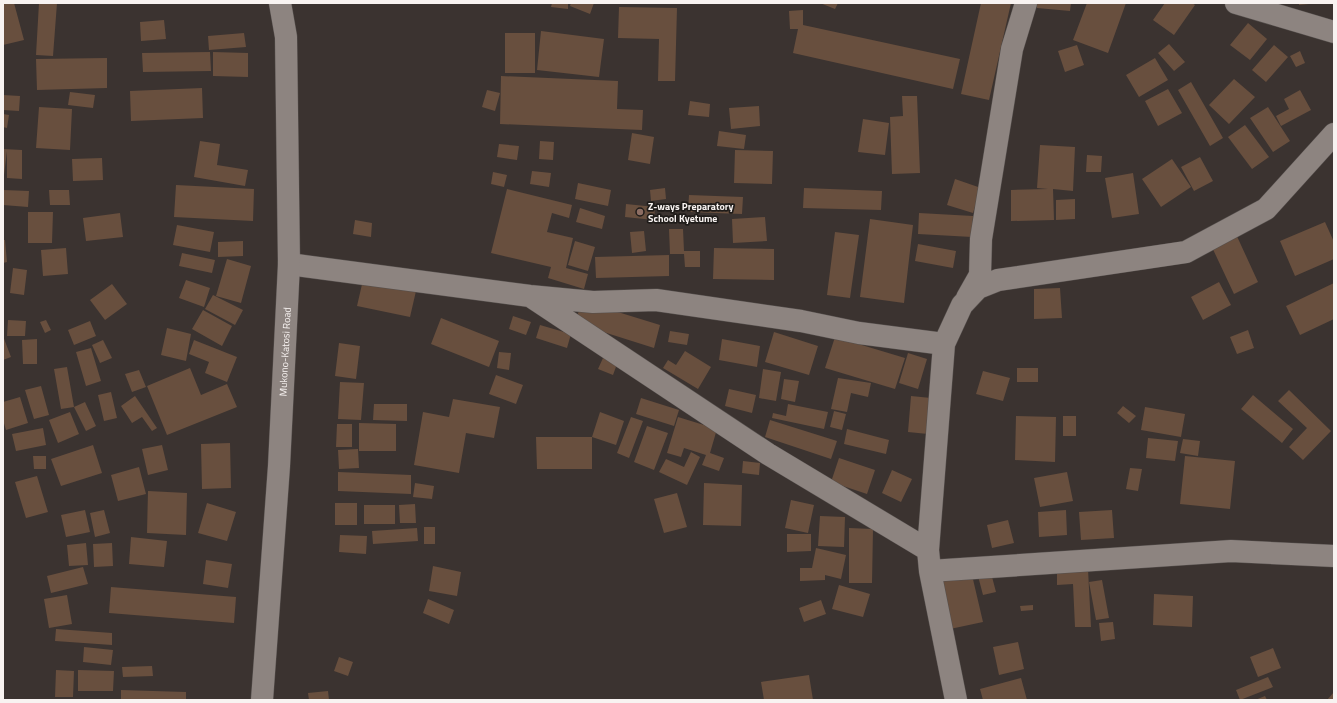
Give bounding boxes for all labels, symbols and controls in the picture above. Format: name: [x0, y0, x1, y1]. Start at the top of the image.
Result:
place label: Z-ways Preparatory School Kyetume: [648, 199, 734, 226]
marker: Z-ways Preparatory School Kyetume: [635, 207, 645, 217]
street label: Mukono-Katosi Road: [275, 307, 295, 397]

